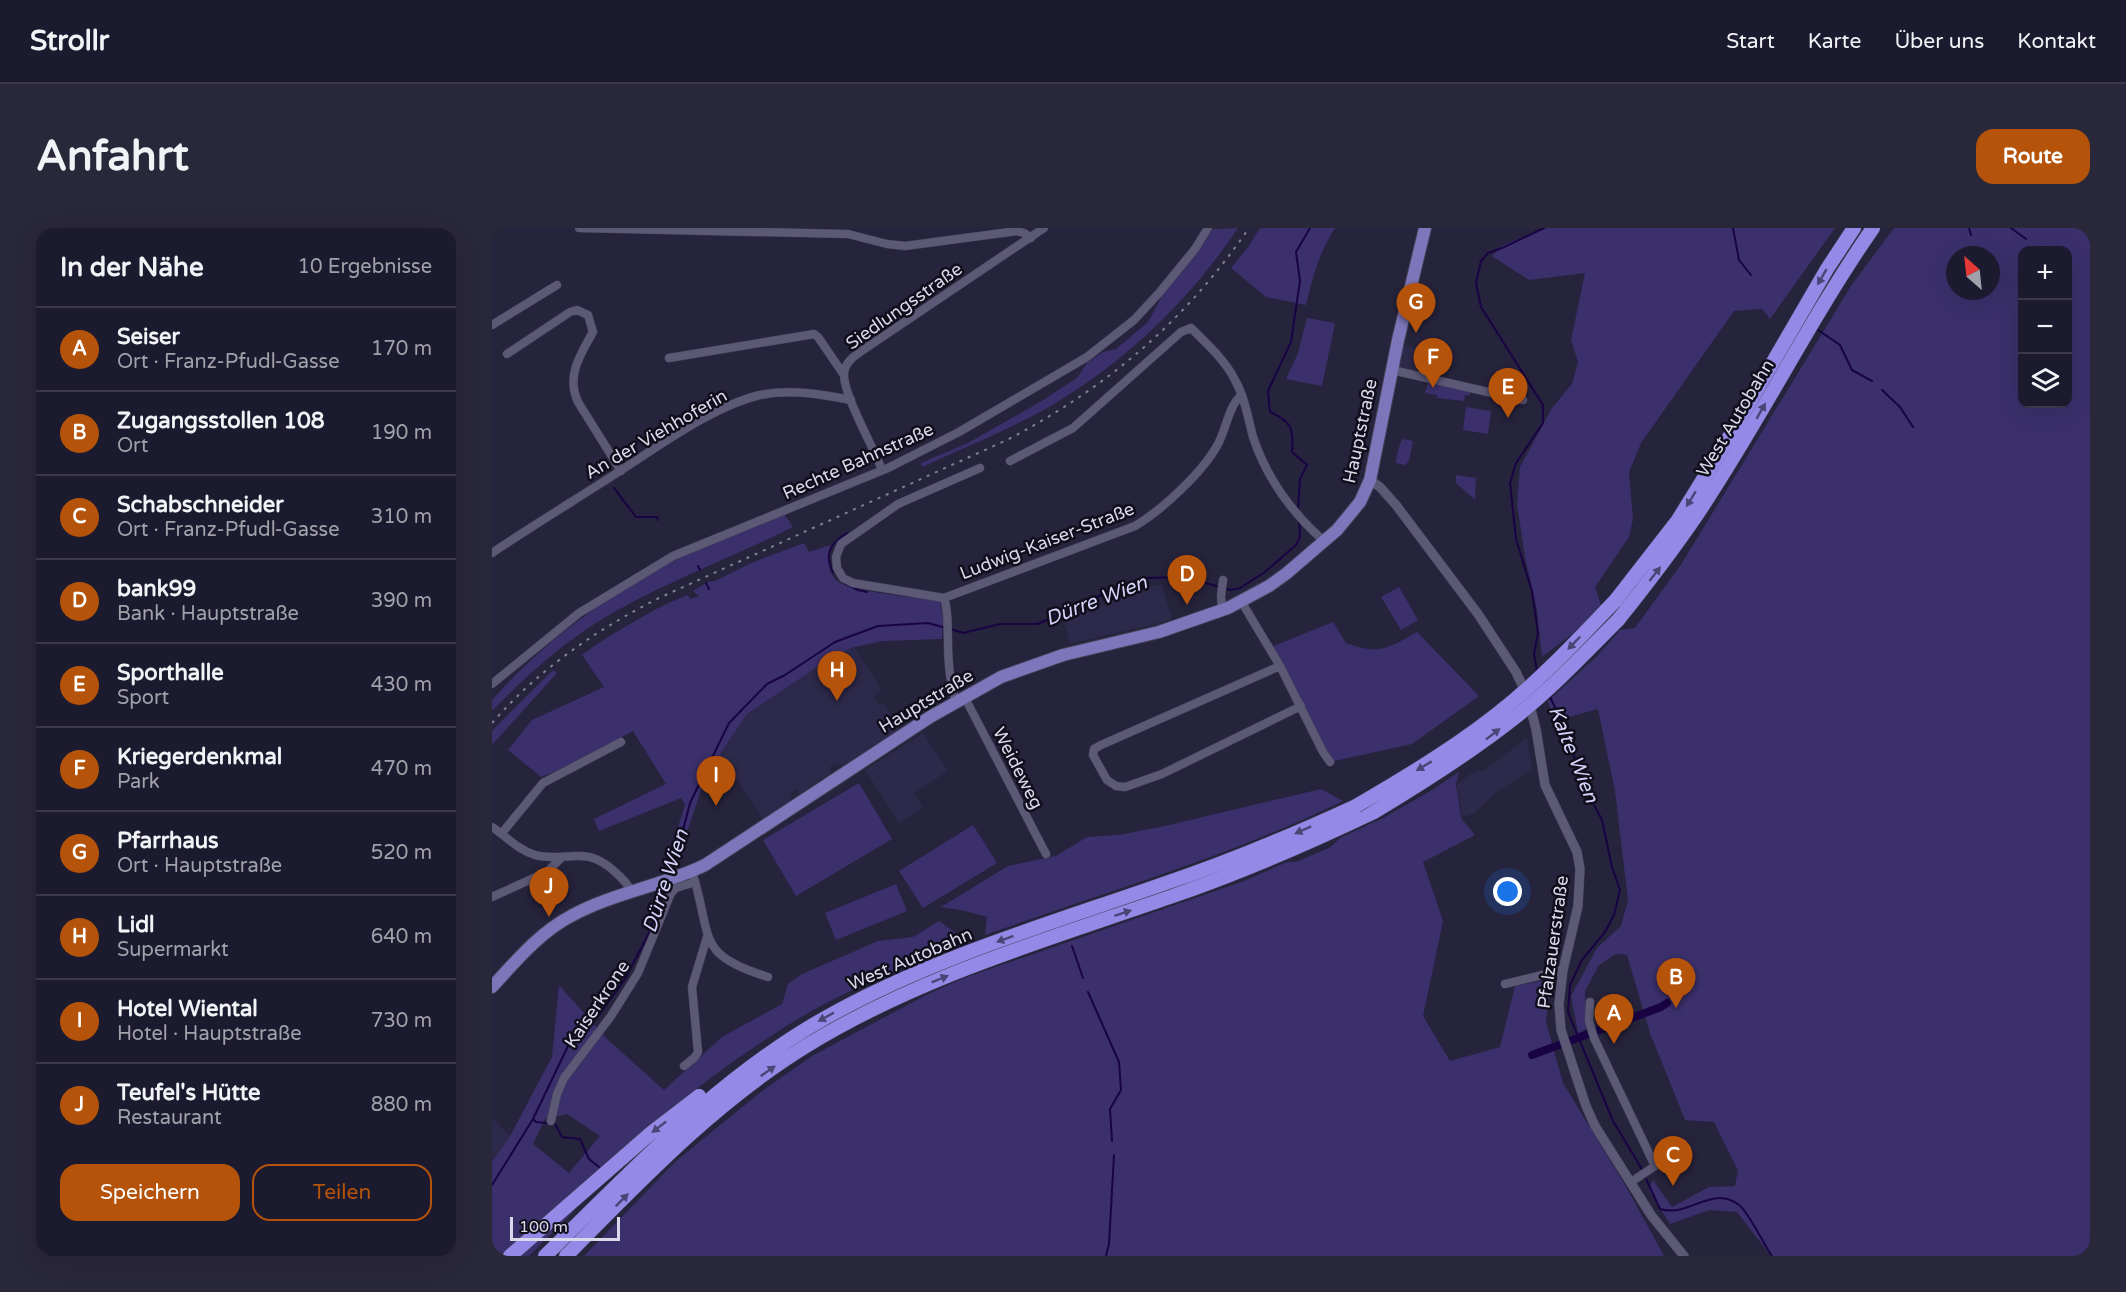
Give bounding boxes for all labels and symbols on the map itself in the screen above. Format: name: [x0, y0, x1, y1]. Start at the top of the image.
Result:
north arrow: [1946, 246, 2000, 300]
street label: Siedlungsstraße: [842, 258, 966, 354]
one-way arrow: [1817, 269, 1828, 285]
pin: G: [1396, 284, 1436, 333]
pin: F: [1414, 338, 1452, 388]
street label: West Autobahn: [1691, 355, 1779, 481]
pin: E: [1488, 368, 1528, 418]
street label: Hauptstraße: [1338, 377, 1382, 485]
street label: An der Viehhoferin: [581, 384, 731, 484]
one-way arrow: [1756, 403, 1767, 419]
street label: Rechte Bahnstraße: [779, 418, 937, 504]
one-way arrow: [1685, 491, 1696, 507]
street label: Ludwig-Kaiser-Straße: [957, 498, 1137, 584]
pin: D: [1168, 556, 1206, 605]
one-way arrow: [1648, 566, 1661, 582]
water label: Dürre Wien: [1042, 570, 1151, 631]
one-way arrow: [1568, 636, 1582, 650]
pin: H: [818, 652, 856, 701]
street label: Hauptstraße: [875, 664, 977, 738]
water label: Kalte Wien: [1543, 703, 1604, 807]
street label: Weideweg: [988, 723, 1048, 813]
one-way arrow: [1485, 728, 1501, 741]
pin: I: [696, 756, 736, 806]
one-way arrow: [1415, 761, 1432, 771]
water label: Dürre Wien: [638, 826, 694, 936]
one-way arrow: [1294, 826, 1311, 835]
pin: J: [530, 868, 568, 917]
street label: Pfalzauerstraße: [1533, 874, 1573, 1010]
your location: [1493, 877, 1522, 906]
one-way arrow: [1114, 908, 1132, 918]
street label: West Autobahn: [845, 923, 975, 995]
one-way arrow: [996, 935, 1014, 944]
street label: Kaiserkrone: [560, 956, 634, 1052]
pin: B: [1656, 958, 1696, 1008]
one-way arrow: [931, 974, 949, 984]
pin: A: [1594, 994, 1634, 1044]
one-way arrow: [818, 1012, 835, 1022]
one-way arrow: [760, 1065, 776, 1077]
one-way arrow: [651, 1121, 667, 1133]
pin: C: [1654, 1136, 1692, 1186]
one-way arrow: [615, 1193, 629, 1207]
scale bar: [510, 1214, 620, 1242]

